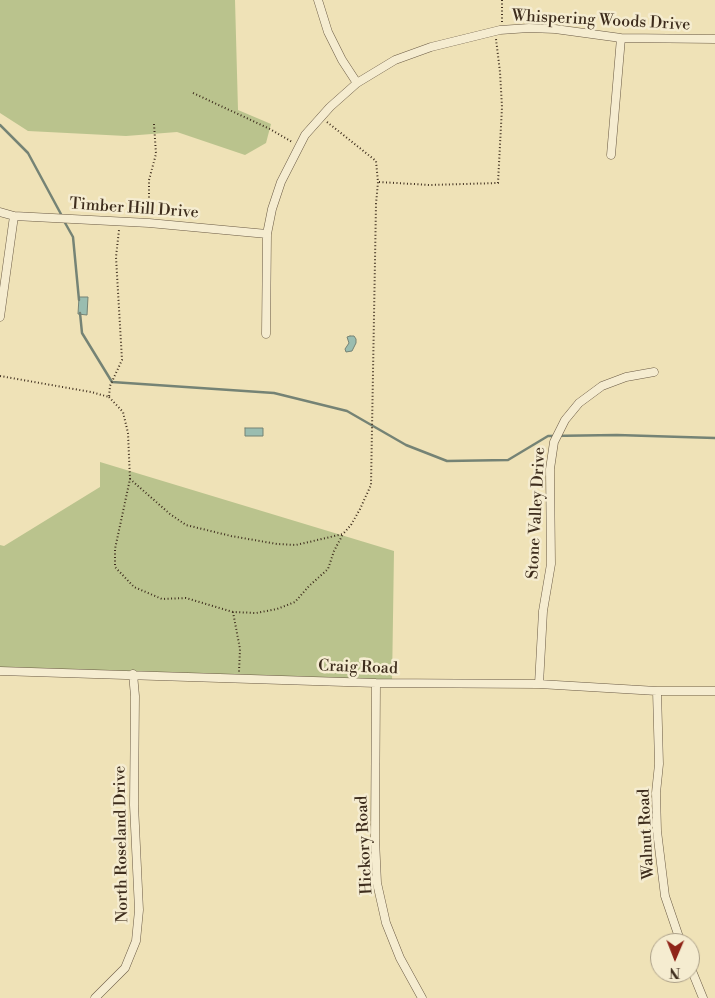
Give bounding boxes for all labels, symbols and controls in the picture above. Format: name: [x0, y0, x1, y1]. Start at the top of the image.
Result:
street label: Whispering Woods Drive: [511, 7, 691, 35]
street label: Timber Hill Drive: [69, 195, 199, 223]
street label: Stone Valley Drive: [524, 447, 550, 579]
street label: Craig Road: [318, 657, 398, 679]
street label: North Roseland Drive: [111, 765, 133, 923]
street label: Walnut Road: [635, 788, 659, 880]
street label: Hickory Road: [353, 795, 377, 895]
north arrow: [650, 933, 700, 983]
text: N: [669, 963, 680, 981]

